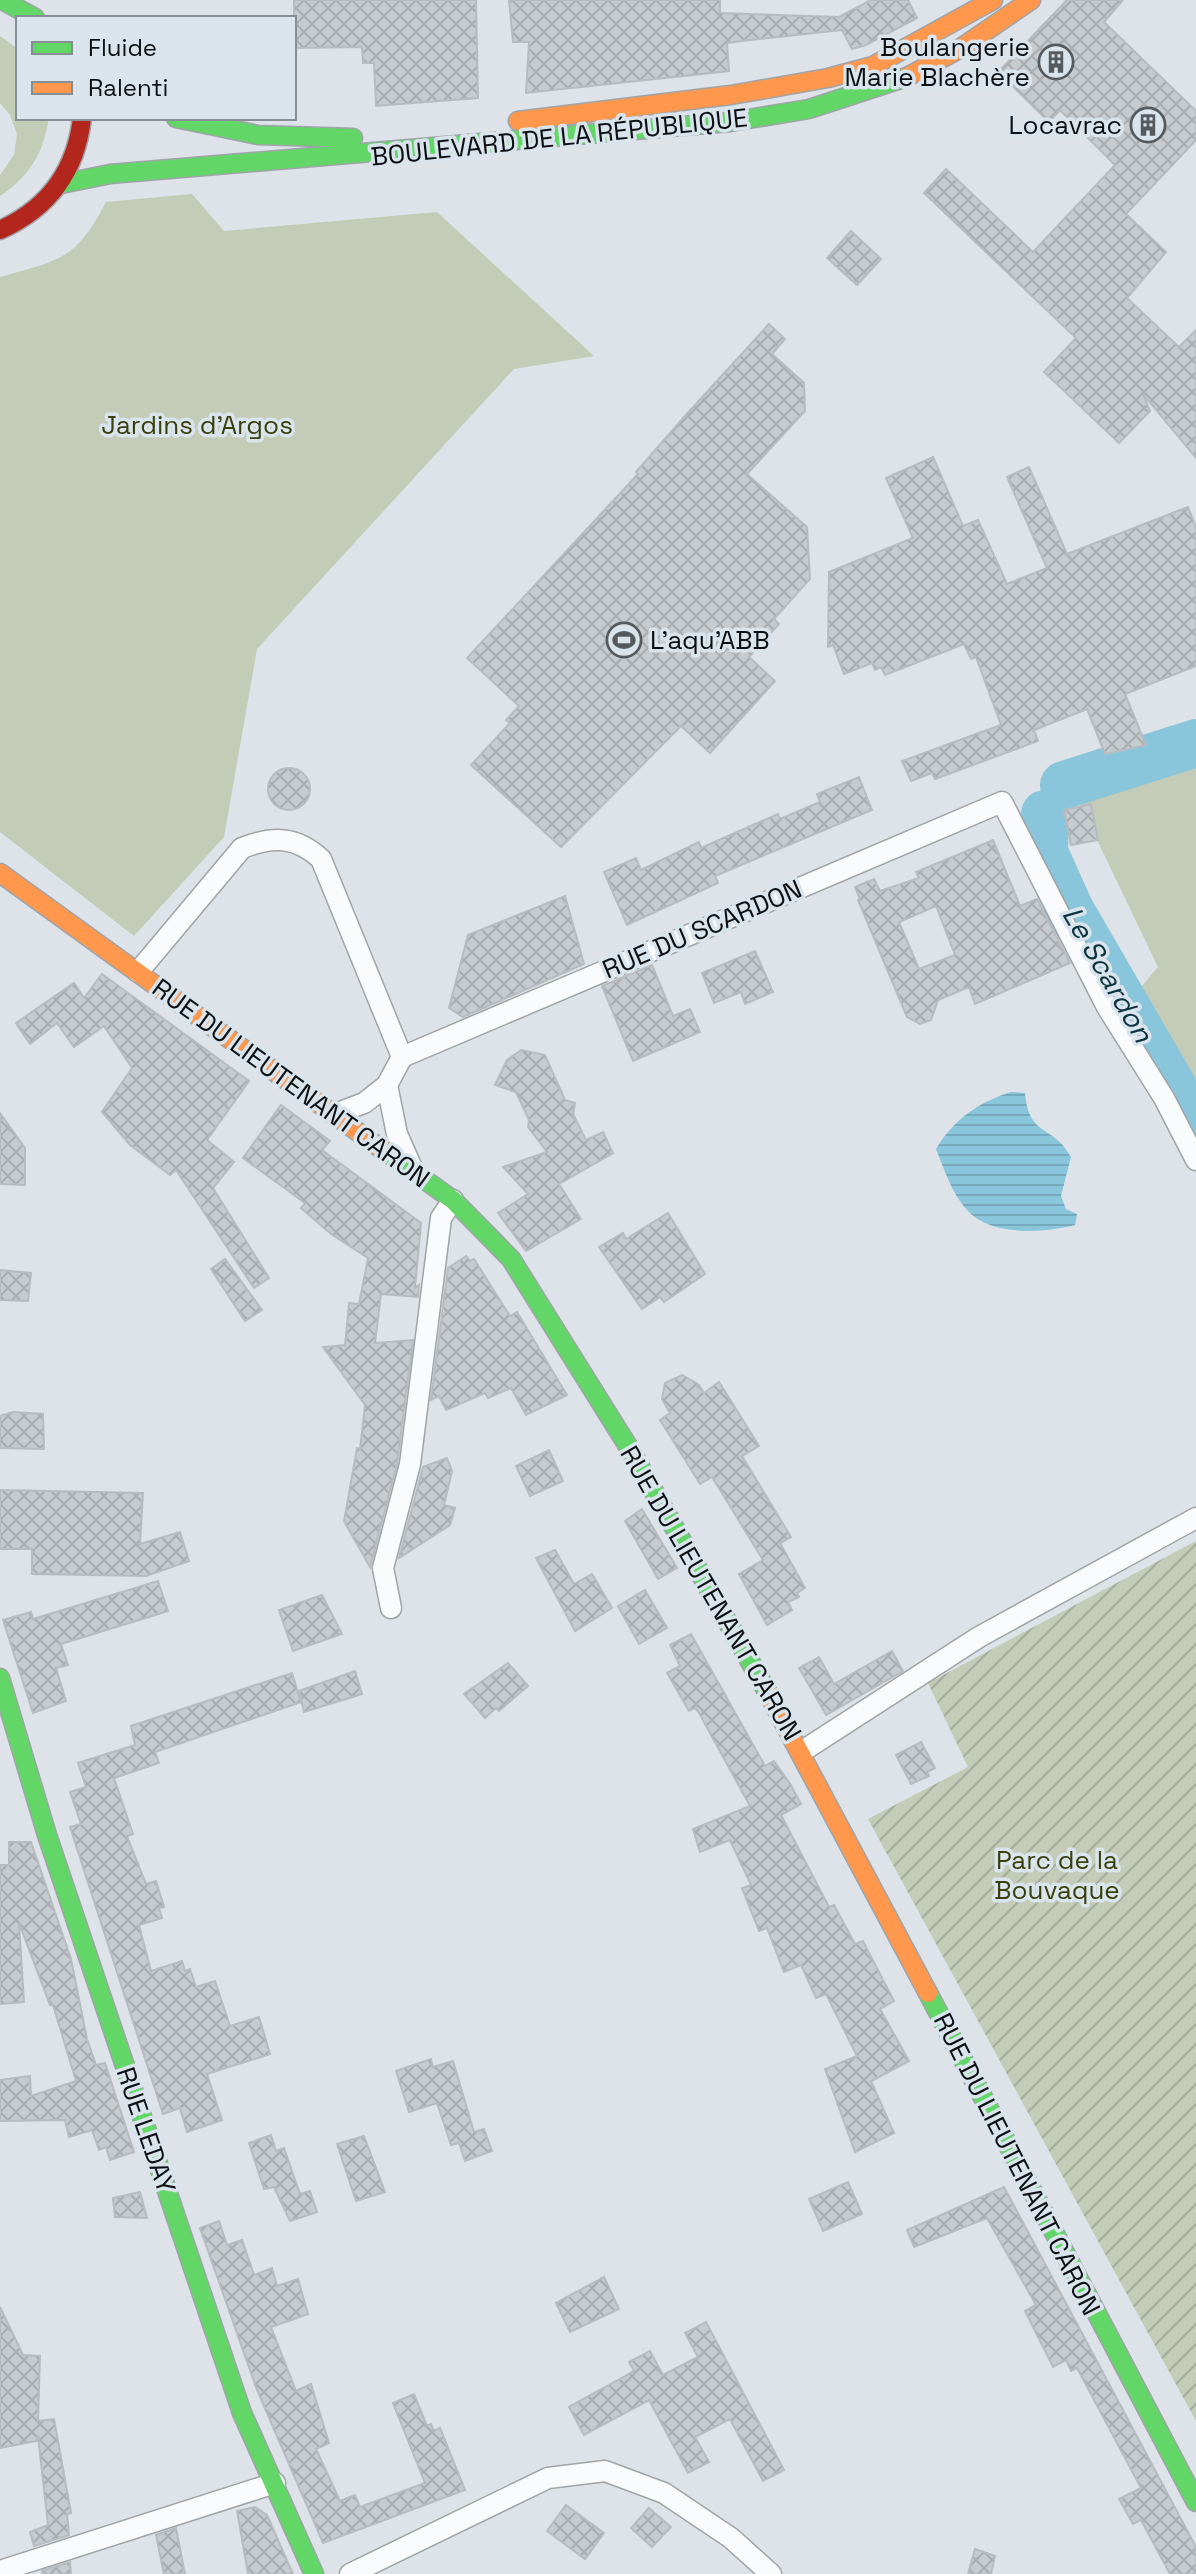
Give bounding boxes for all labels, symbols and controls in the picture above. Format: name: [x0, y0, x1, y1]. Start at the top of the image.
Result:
legend: [16, 16, 296, 120]
place label: Boulangerie Marie Blachère: [845, 30, 1030, 94]
text: Fluide: [88, 32, 157, 63]
building icon: Boulangerie Marie Blachère: [1037, 43, 1075, 81]
text: Ralenti: [88, 72, 168, 103]
street label: BOULEVARD DE LA RÉPUBLIQUE: [369, 100, 749, 174]
building icon: Locavrac: [1129, 106, 1167, 144]
place label: Locavrac: [1009, 108, 1122, 142]
park label: Jardins d'Argos: [101, 408, 293, 442]
sports icon: L'aqu'ABB: [605, 621, 643, 659]
place label: L'aqu'ABB: [650, 623, 770, 657]
street label: RUE DU SCARDON: [597, 872, 807, 986]
water label: Le Scardon: [1055, 899, 1162, 1049]
street label: RUE DU LIEUTENANT CARON: [146, 971, 436, 1195]
street label: RUE DU LIEUTENANT CARON: [613, 1439, 809, 1747]
park label: Parc de la Bouvaque: [994, 1843, 1120, 1907]
street label: RUE DU LIEUTENANT CARON: [926, 2007, 1108, 2321]
street label: RUE LEDAY: [109, 2062, 183, 2198]

